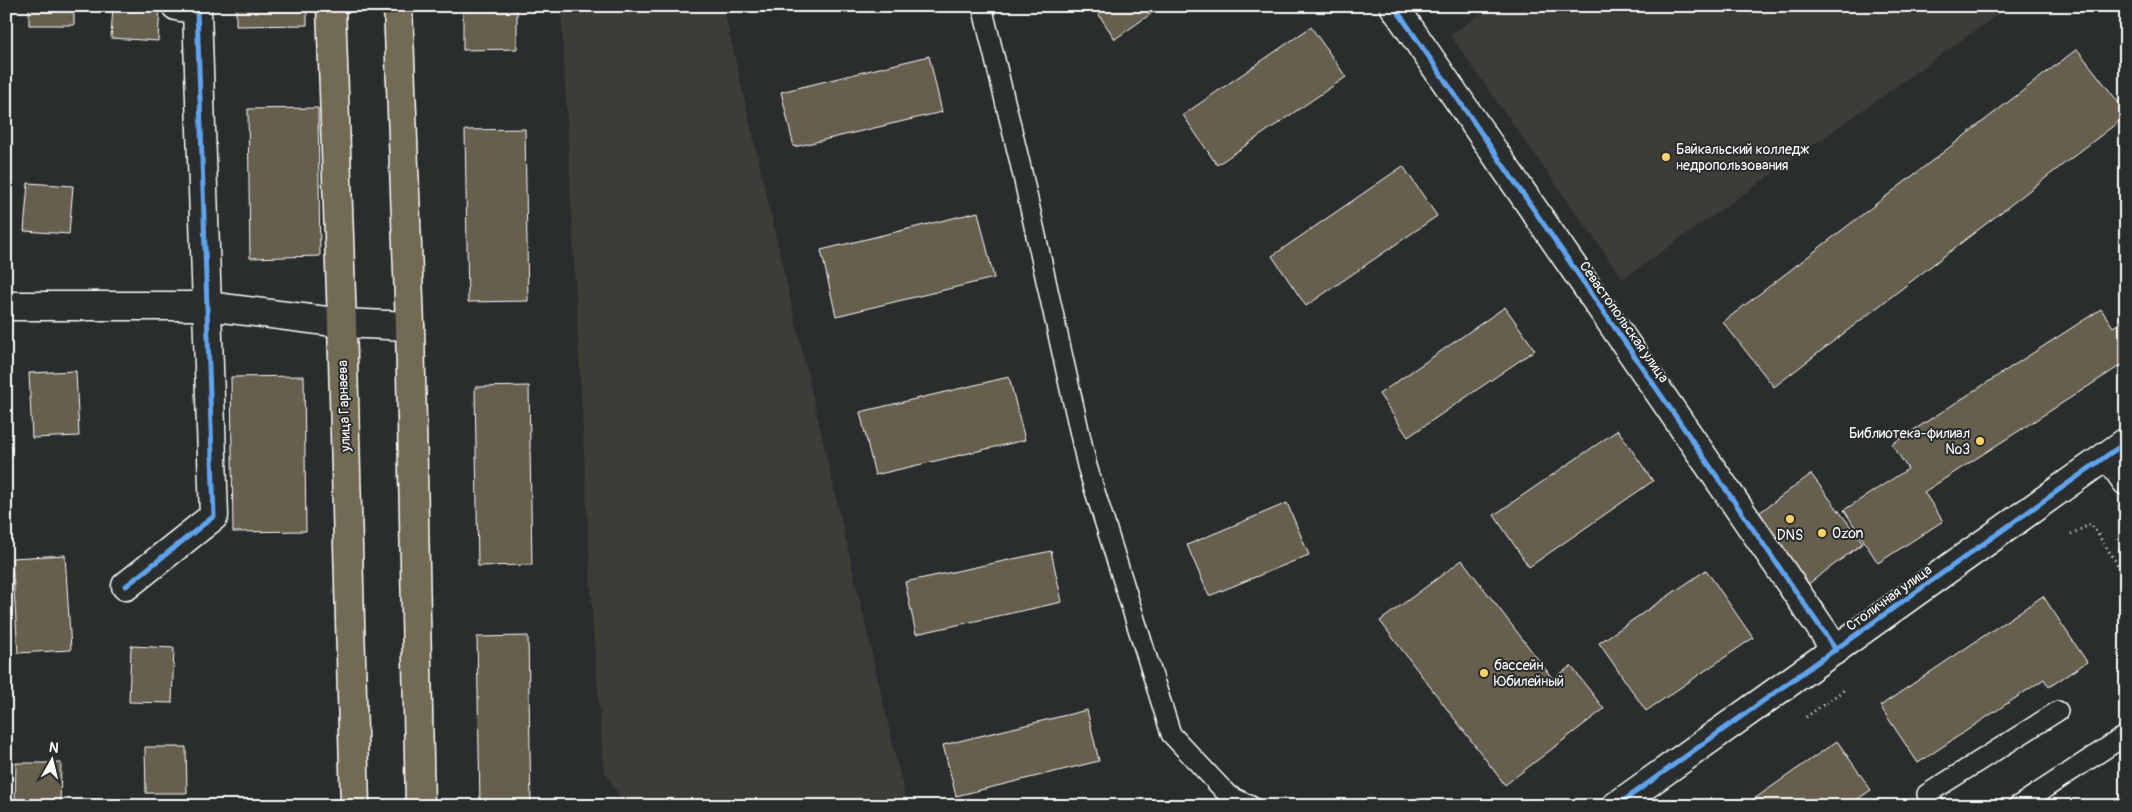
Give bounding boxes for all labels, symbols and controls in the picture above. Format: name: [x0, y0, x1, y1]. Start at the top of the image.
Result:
place label: Байкальский колледж недропользования: [1676, 141, 1809, 174]
marker: Байкальский колледж недропользования: [1660, 151, 1672, 163]
street label: Севастопольская улица: [1576, 258, 1672, 386]
street label: улица Гарнаева: [334, 360, 354, 453]
place label: Библиотека-филиал №3: [1849, 425, 1970, 458]
marker: Библиотека-филиал №3: [1974, 435, 1986, 447]
marker: DNS: [1784, 513, 1796, 525]
place label: Ozon: [1832, 525, 1864, 542]
place label: DNS: [1777, 527, 1803, 544]
marker: Ozon: [1816, 527, 1828, 539]
street label: Столичная улица: [1843, 561, 1935, 635]
place label: бассейн Юбилейный: [1494, 657, 1564, 690]
marker: бассейн Юбилейный: [1478, 667, 1490, 679]
north arrow: [28, 734, 78, 784]
text: N: [48, 739, 60, 757]

